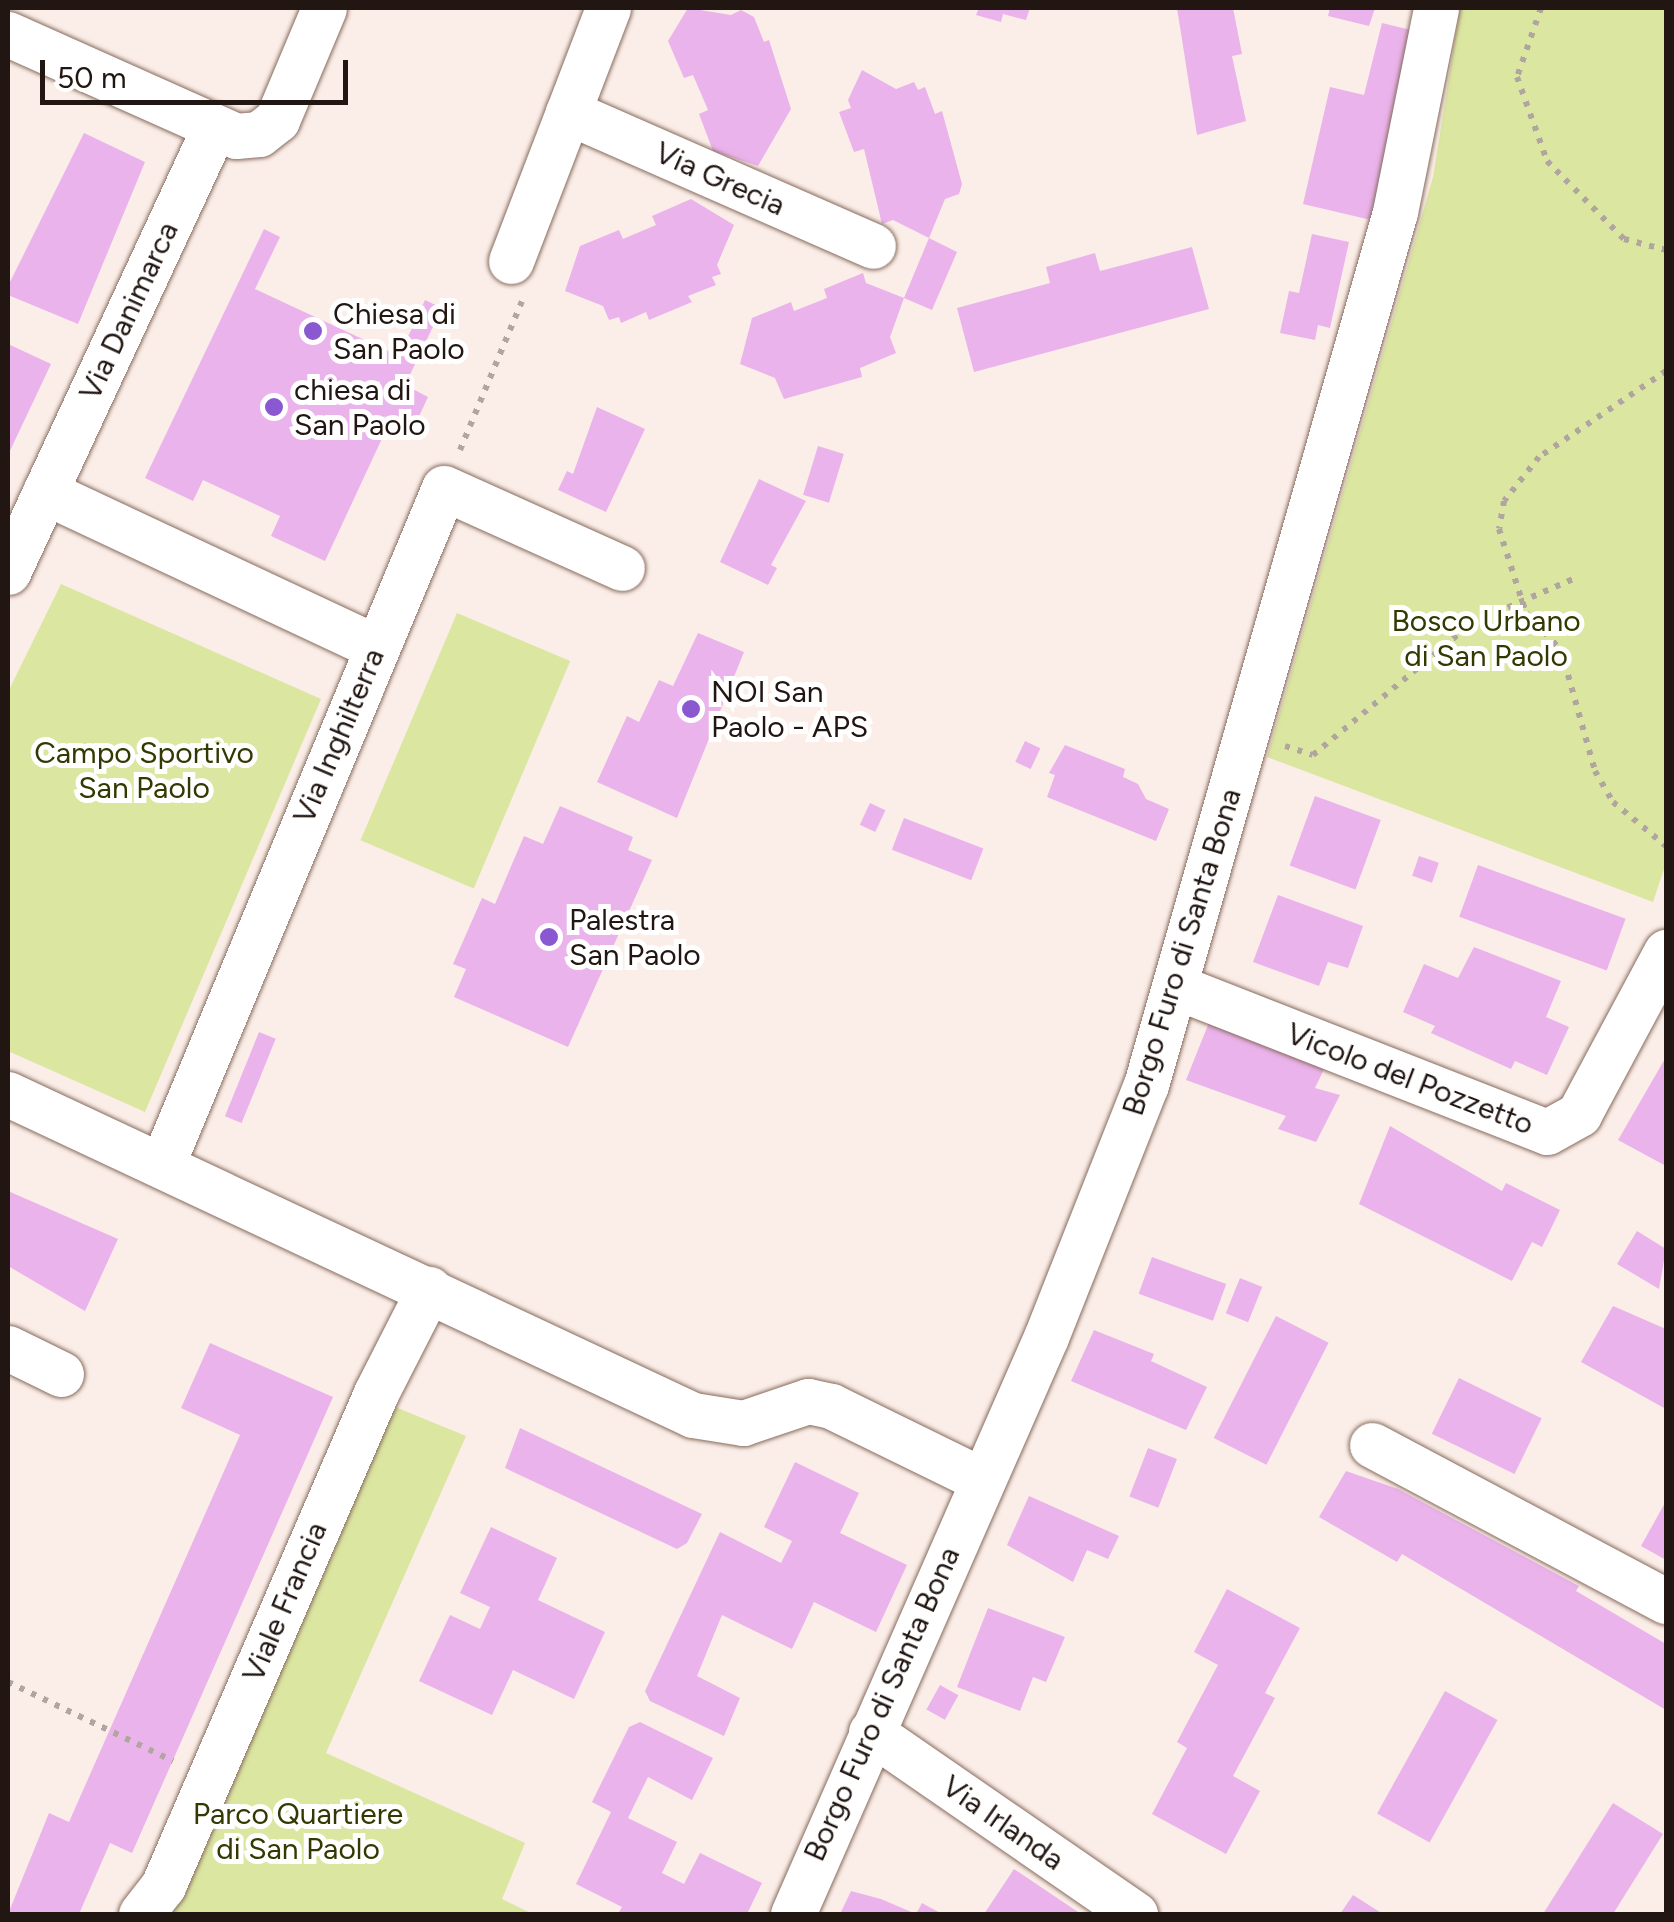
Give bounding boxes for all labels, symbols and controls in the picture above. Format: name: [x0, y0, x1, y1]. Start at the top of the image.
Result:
scale bar: [45, 40, 352, 102]
text: 50 m: [57, 59, 126, 96]
street label: Via Grecia: [650, 134, 790, 224]
street label: Via Danimarca: [72, 216, 186, 406]
place label: Chiesa di San Paolo: [333, 296, 465, 366]
marker: Chiesa di San Paolo: [302, 320, 324, 342]
place label: chiesa di San Paolo: [294, 372, 426, 442]
marker: chiesa di San Paolo: [263, 396, 285, 418]
park label: Bosco Urbano di San Paolo: [1391, 603, 1581, 674]
street label: Via Inghilterra: [286, 643, 392, 829]
place label: NOI San Paolo - APS: [711, 674, 868, 744]
marker: NOI San Paolo - APS: [680, 698, 702, 720]
park label: Campo Sportivo San Paolo: [34, 735, 254, 806]
street label: Borgo Furo di Santa Bona: [1115, 784, 1249, 1120]
place label: Palestra San Paolo: [569, 902, 701, 972]
marker: Palestra San Paolo: [538, 926, 560, 948]
street label: Vicolo del Pozzetto: [1282, 1015, 1538, 1143]
street label: Viale Francia: [235, 1517, 335, 1687]
street label: Borgo Furo di Santa Bona: [796, 1541, 968, 1867]
street label: Via Irlanda: [935, 1768, 1071, 1878]
park label: Parco Quartiere di San Paolo: [193, 1796, 403, 1866]

